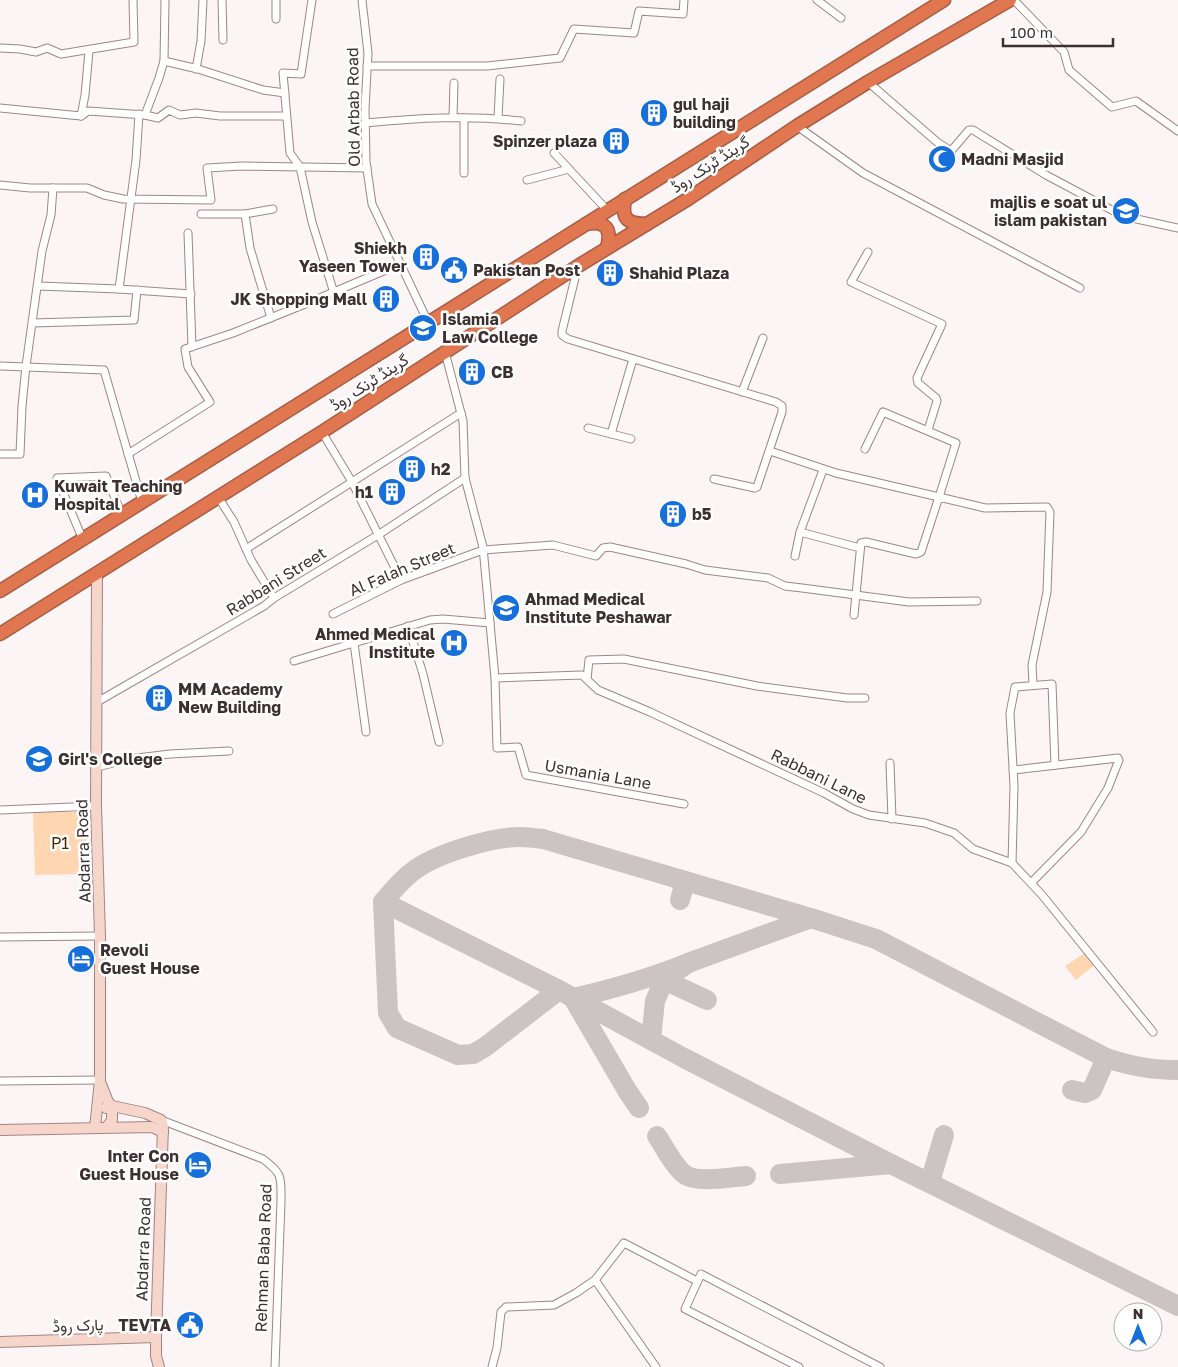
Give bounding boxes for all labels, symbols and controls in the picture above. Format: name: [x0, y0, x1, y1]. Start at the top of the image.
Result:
scale bar: [1003, 15, 1113, 47]
text: 100 m: [1010, 23, 1053, 41]
street label: Old Arbab Road: [342, 47, 364, 167]
place label: gul haji building: [673, 94, 736, 132]
building icon: gul haji building: [639, 98, 669, 128]
building icon: Spinzer plaza: [601, 126, 631, 156]
place label: Spinzer plaza: [493, 131, 597, 151]
street label: گرینڈ ٹرنک روڈ: [667, 131, 754, 198]
mosque icon: Madni Masjid: [927, 144, 957, 174]
place label: Madni Masjid: [961, 149, 1064, 169]
place label: majlis e soat ul islam pakistan: [990, 192, 1108, 230]
school or university icon: majlis e soat ul islam pakistan: [1111, 196, 1141, 226]
place label: Shiekh Yaseen Tower: [299, 238, 407, 276]
building icon: Shiekh Yaseen Tower: [411, 242, 441, 272]
public building icon: Pakistan Post: [439, 255, 469, 285]
building icon: Shahid Plaza: [595, 258, 625, 288]
place label: Pakistan Post: [473, 260, 580, 280]
place label: Shahid Plaza: [629, 263, 729, 283]
building icon: JK Shopping Mall: [371, 284, 401, 314]
place label: JK Shopping Mall: [230, 289, 368, 309]
place label: Islamia Law College: [442, 309, 538, 347]
school or university icon: Islamia Law College: [408, 313, 438, 343]
street label: گرینڈ ٹرنک روڈ: [326, 349, 413, 416]
building icon: CB: [457, 357, 487, 387]
place label: CB: [491, 362, 514, 382]
building icon: h2: [397, 454, 427, 484]
place label: h2: [431, 459, 451, 479]
place label: Kuwait Teaching Hospital: [54, 476, 183, 514]
building icon: h1: [377, 477, 407, 507]
hospital icon: Kuwait Teaching Hospital: [20, 480, 50, 510]
place label: h1: [355, 482, 373, 502]
building icon: b5: [658, 499, 688, 529]
place label: b5: [692, 504, 712, 524]
street label: Al Falah Street: [346, 538, 458, 600]
street label: Rabbani Street: [222, 542, 330, 620]
place label: Ahmad Medical Institute Peshawar: [525, 589, 672, 627]
school or university icon: Ahmad Medical Institute Peshawar: [491, 593, 521, 623]
place label: Ahmed Medical Institute: [315, 624, 436, 662]
hospital icon: Ahmed Medical Institute: [439, 628, 469, 658]
place label: MM Academy New Building: [178, 679, 283, 717]
building icon: MM Academy New Building: [144, 683, 174, 713]
school or university icon: Girl's College: [24, 744, 54, 774]
street label: Rabbani Lane: [768, 744, 870, 808]
place label: Girl's College: [58, 749, 162, 769]
street label: Usmania Lane: [543, 755, 653, 793]
street label: Abdarra Road: [71, 799, 95, 903]
park label: P1: [51, 833, 69, 853]
place label: Revoli Guest House: [100, 940, 200, 978]
hotel icon: Revoli Guest House: [66, 944, 96, 974]
place label: Inter Con Guest House: [79, 1146, 179, 1184]
hotel icon: Inter Con Guest House: [183, 1150, 213, 1180]
street label: Rehman Baba Road: [250, 1183, 276, 1333]
street label: Abdarra Road: [131, 1197, 155, 1301]
north arrow: [1113, 1302, 1163, 1352]
text: N: [1133, 1305, 1143, 1322]
public building icon: TEVTA: [175, 1310, 205, 1340]
street label: پارک روڈ: [52, 1314, 104, 1338]
place label: TEVTA: [118, 1315, 172, 1335]

